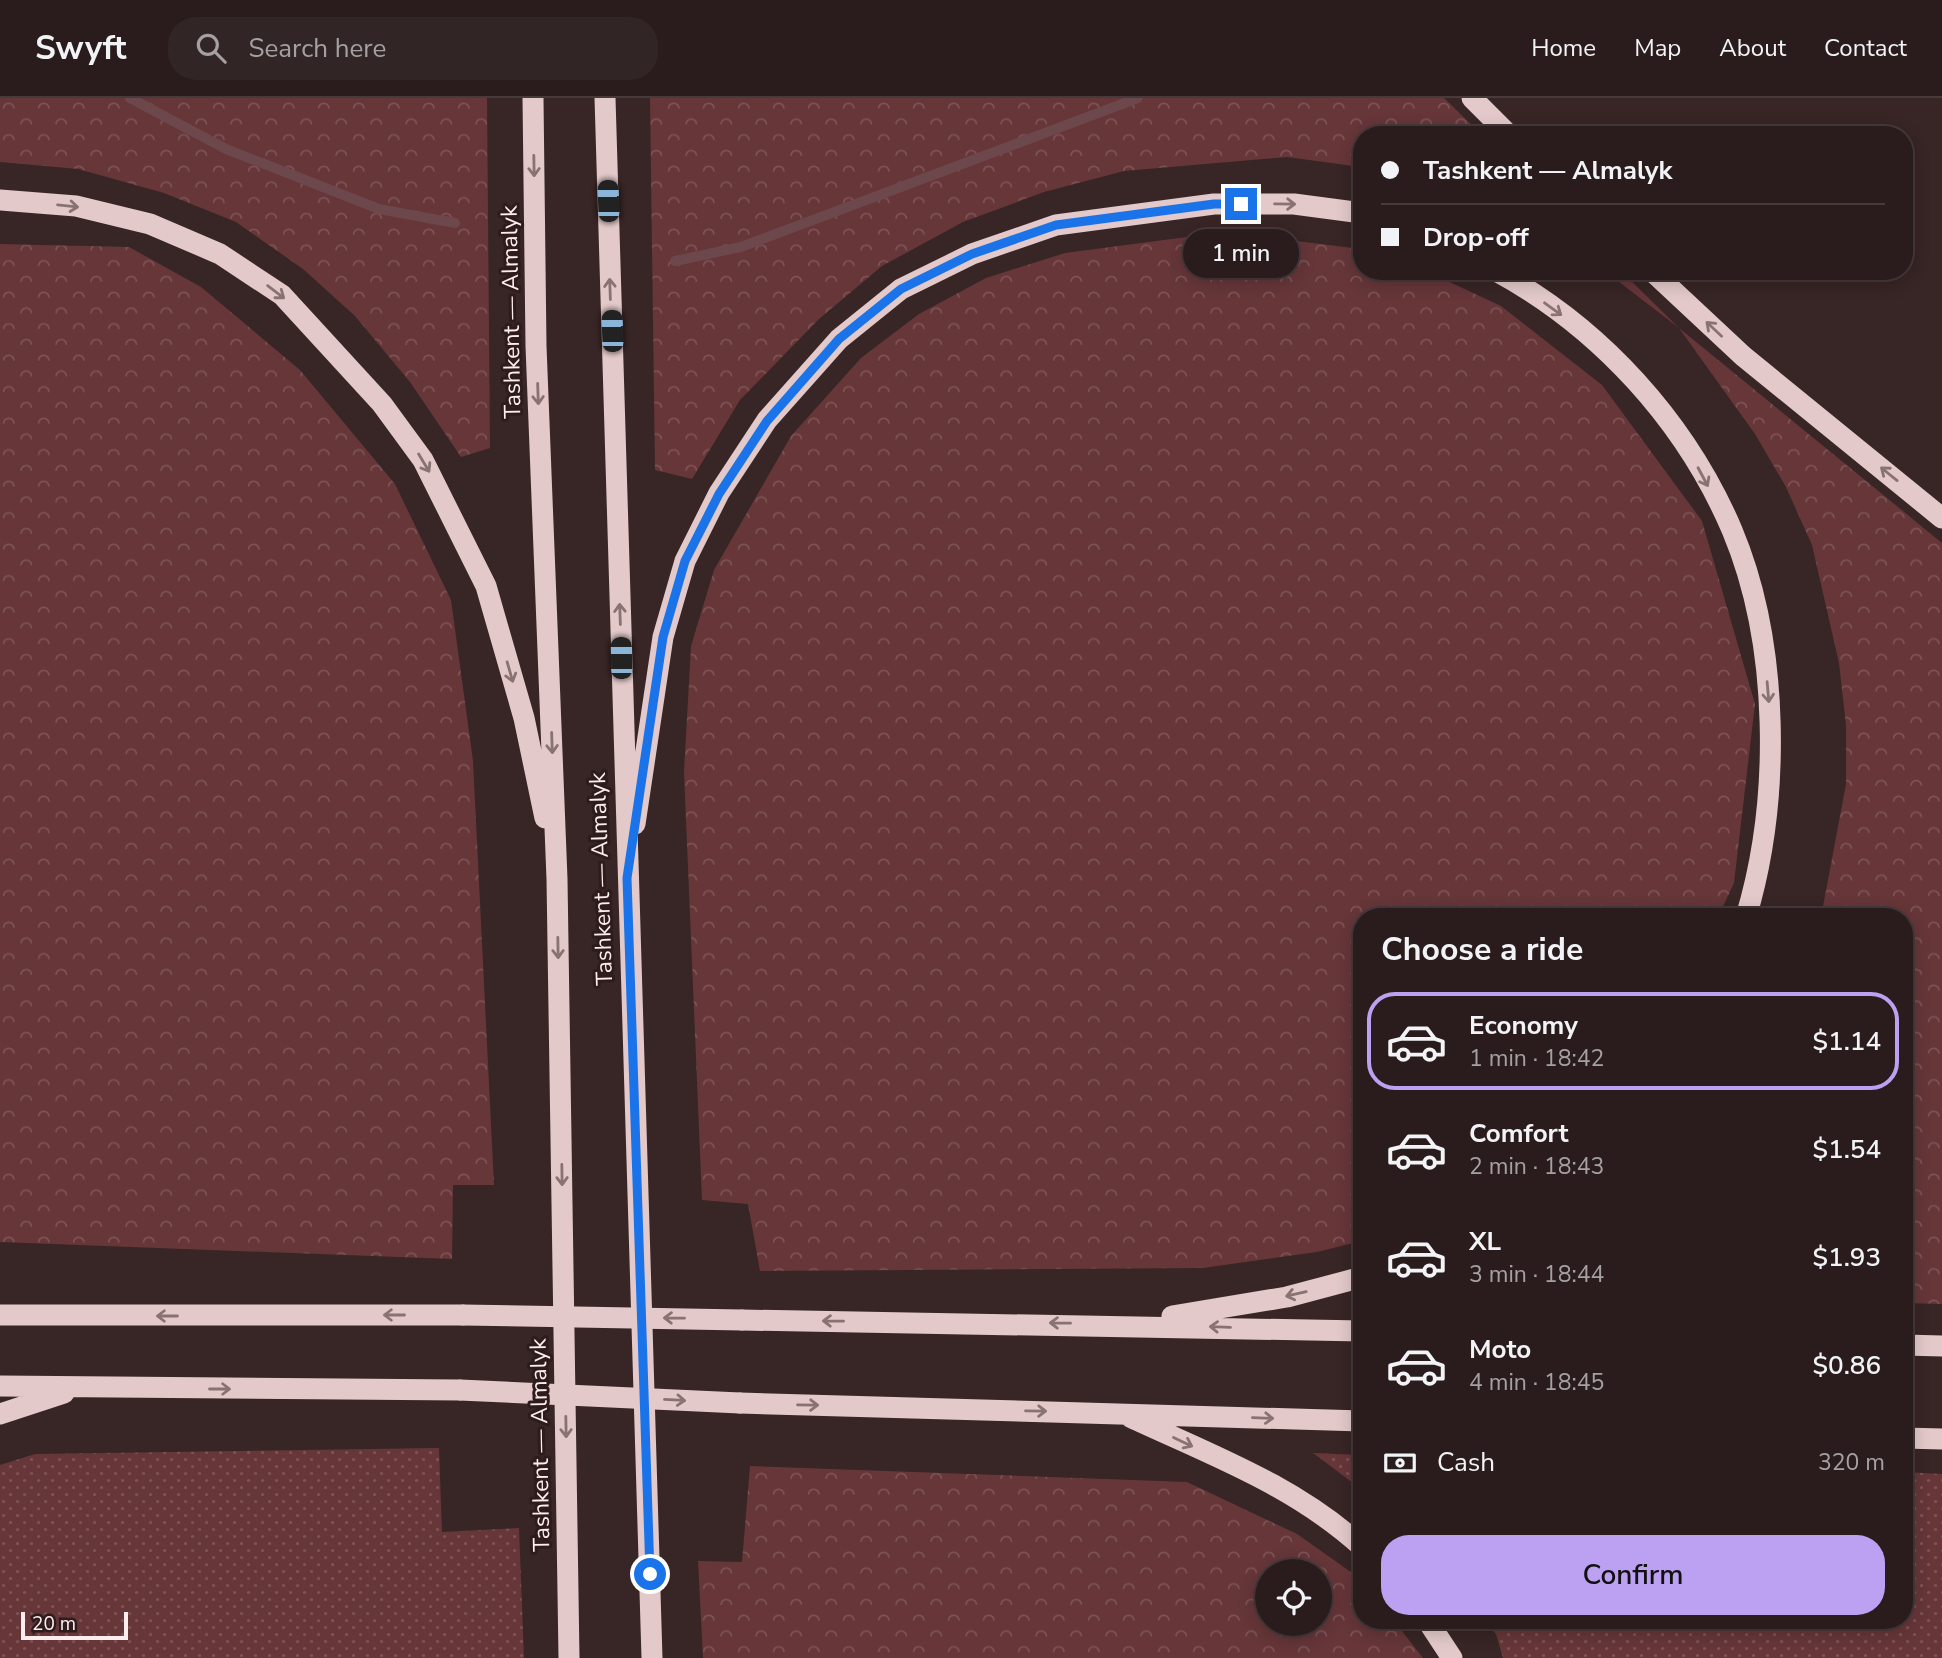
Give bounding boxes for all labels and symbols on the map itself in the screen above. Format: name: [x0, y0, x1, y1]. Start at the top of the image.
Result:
one-way arrow: [527, 154, 541, 177]
car: [597, 180, 620, 222]
route end: [1225, 188, 1257, 220]
one-way arrow: [1273, 197, 1296, 211]
one-way arrow: [56, 200, 79, 213]
street label: Tashkent — Almalyk: [494, 205, 528, 419]
callout: 1 min: [1183, 228, 1299, 278]
one-way arrow: [604, 278, 617, 301]
one-way arrow: [266, 284, 284, 299]
one-way arrow: [1543, 302, 1562, 316]
car: [601, 310, 624, 352]
one-way arrow: [1705, 321, 1723, 337]
one-way arrow: [531, 382, 544, 405]
one-way arrow: [417, 453, 431, 473]
one-way arrow: [1696, 466, 1710, 486]
one-way arrow: [1881, 467, 1899, 482]
one-way arrow: [613, 603, 626, 626]
car: [611, 637, 632, 679]
one-way arrow: [505, 661, 518, 683]
one-way arrow: [1762, 681, 1775, 703]
one-way arrow: [545, 732, 558, 755]
street label: Tashkent — Almalyk: [582, 771, 620, 986]
one-way arrow: [552, 936, 565, 959]
one-way arrow: [555, 1163, 569, 1186]
one-way arrow: [1285, 1288, 1308, 1302]
one-way arrow: [383, 1308, 406, 1322]
one-way arrow: [156, 1309, 179, 1323]
one-way arrow: [662, 1312, 685, 1325]
one-way arrow: [821, 1314, 844, 1328]
one-way arrow: [1049, 1317, 1072, 1330]
one-way arrow: [1209, 1320, 1232, 1333]
street label: Tashkent — Almalyk: [523, 1338, 557, 1552]
one-way arrow: [208, 1382, 231, 1396]
one-way arrow: [664, 1394, 687, 1407]
one-way arrow: [796, 1398, 819, 1412]
one-way arrow: [1024, 1404, 1047, 1418]
one-way arrow: [1251, 1411, 1274, 1424]
one-way arrow: [559, 1415, 573, 1438]
one-way arrow: [1172, 1436, 1193, 1449]
route start: [634, 1558, 666, 1590]
scale bar: [21, 1609, 128, 1641]

